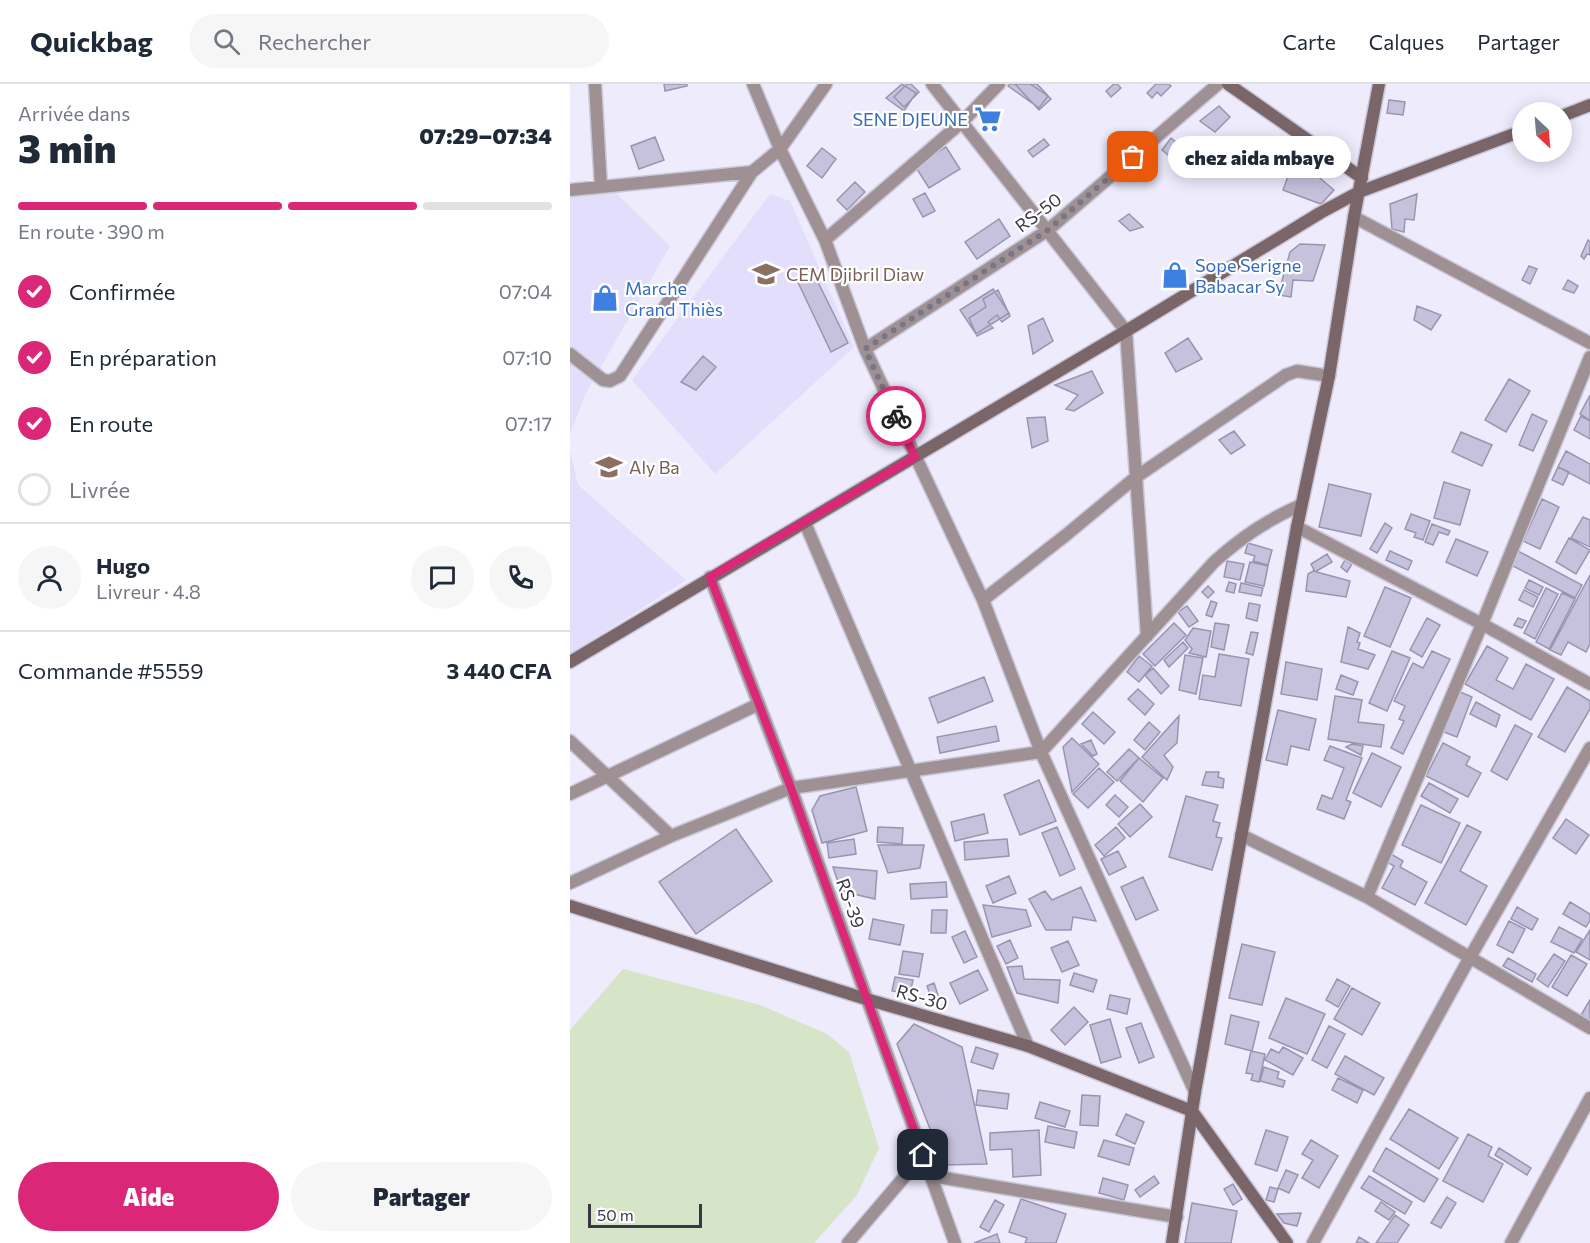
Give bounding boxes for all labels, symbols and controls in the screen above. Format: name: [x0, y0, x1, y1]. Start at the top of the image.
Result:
search box: [189, 14, 609, 68]
text: Quickbag: [30, 24, 153, 58]
icon: search: [210, 25, 243, 58]
text: Rechercher: [258, 28, 371, 55]
text: Carte: [1283, 29, 1336, 54]
text: Calques: [1369, 29, 1444, 54]
text: Partager: [1477, 29, 1560, 54]
text: Arrivée dans: [18, 101, 130, 125]
north arrow: [1512, 102, 1572, 162]
map controls: [1512, 102, 1572, 162]
supermarket icon: SENE DJEUNE: [973, 104, 1003, 134]
place label: SENE DJEUNE: [852, 108, 968, 130]
text: 07:29–07:34: [419, 122, 552, 149]
text: 3 min: [18, 123, 116, 171]
pin: [1107, 131, 1158, 182]
callout: chez aida mbaye: [1169, 136, 1352, 178]
icon: bag: [1116, 140, 1149, 173]
text: chez aida mbaye: [1185, 145, 1334, 169]
street label: RS-50: [1010, 187, 1066, 237]
text: En route · 390 m: [18, 219, 165, 243]
place label: Sope Serigne Babacar Sy: [1195, 254, 1301, 297]
school or university icon: CEM Djibril Diaw: [751, 259, 781, 289]
shop icon: Sope Serigne Babacar Sy: [1160, 260, 1190, 290]
place label: CEM Djibril Diaw: [786, 263, 924, 285]
icon: check: [18, 275, 51, 308]
place label: Marche Grand Thiès: [625, 277, 723, 320]
text: Confirmée: [69, 278, 175, 305]
text: 07:04: [499, 279, 552, 303]
shop icon: Marche Grand Thiès: [590, 283, 620, 313]
icon: check: [18, 341, 51, 374]
text: En préparation: [69, 344, 217, 371]
text: 07:10: [502, 345, 552, 369]
courier: [866, 386, 926, 446]
icon: bike: [880, 400, 913, 433]
icon: check: [18, 407, 51, 440]
text: En route: [69, 410, 153, 437]
text: 07:17: [505, 411, 552, 435]
school or university icon: Aly Ba: [594, 452, 624, 482]
place label: Aly Ba: [629, 456, 680, 478]
text: Livrée: [69, 476, 130, 503]
button: person: [18, 546, 81, 609]
button: chat: [411, 546, 474, 609]
button: phone: [489, 546, 552, 609]
text: Hugo: [96, 552, 150, 579]
text: Livreur · 4.8: [96, 579, 201, 603]
text: Commande #5559: [18, 657, 204, 684]
text: 3 440 CFA: [447, 657, 552, 684]
street label: RS-39: [832, 875, 870, 931]
street label: RS-30: [894, 979, 950, 1015]
pin: [897, 1129, 948, 1180]
icon: home: [906, 1138, 939, 1171]
button: Aide: [18, 1162, 279, 1231]
button: Partager: [291, 1162, 552, 1231]
scale bar: [588, 1201, 702, 1228]
text: 50 m: [597, 1205, 634, 1224]

